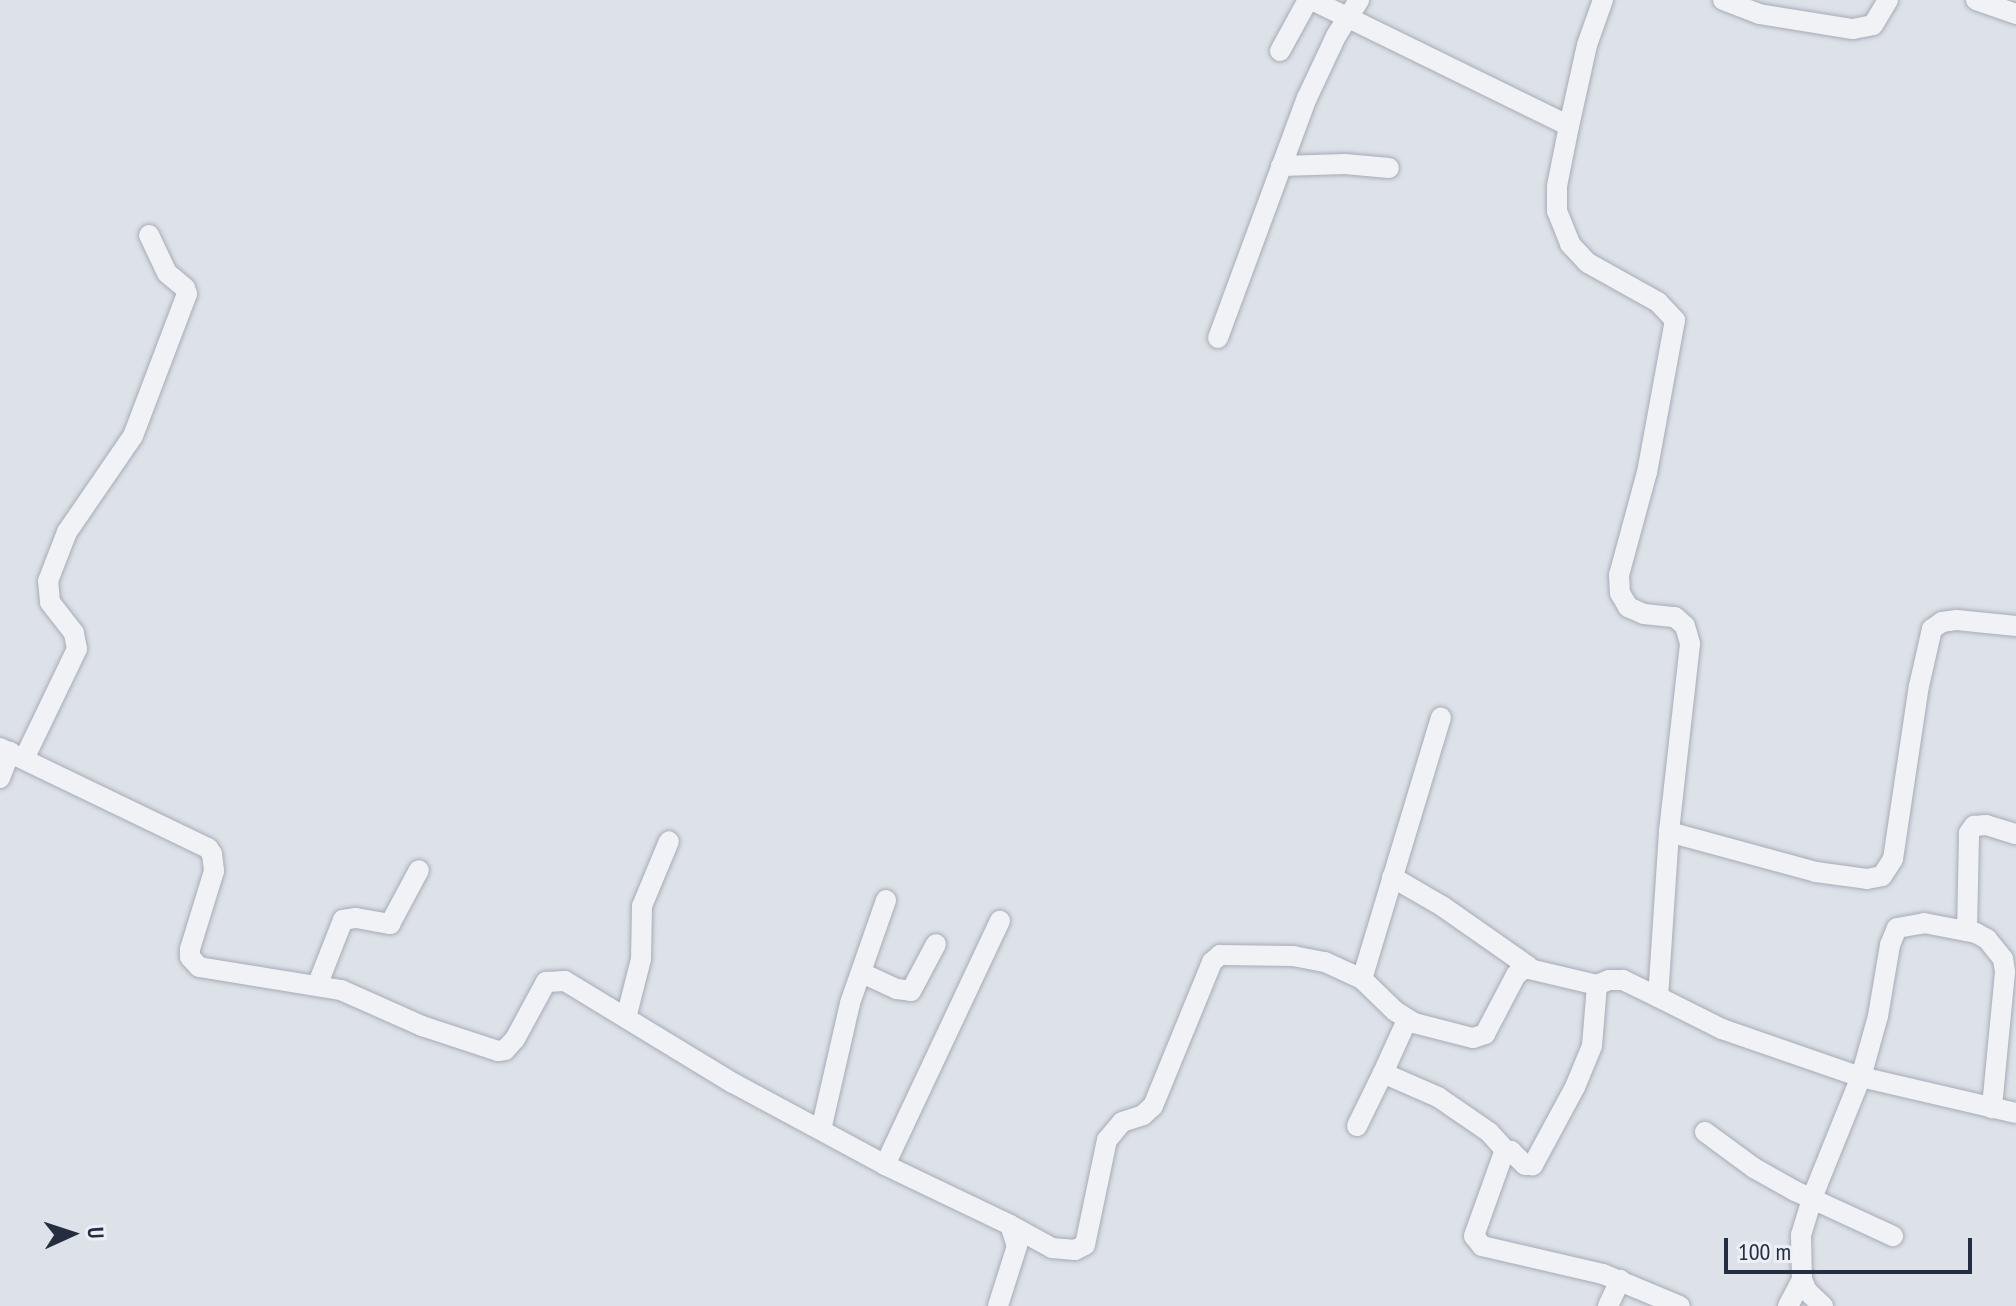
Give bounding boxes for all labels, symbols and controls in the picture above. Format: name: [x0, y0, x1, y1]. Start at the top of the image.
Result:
north arrow: [32, 1194, 112, 1274]
scale bar: [1728, 1222, 1976, 1272]
text: U: [82, 1226, 110, 1239]
text: 100 m: [1738, 1236, 1791, 1267]

